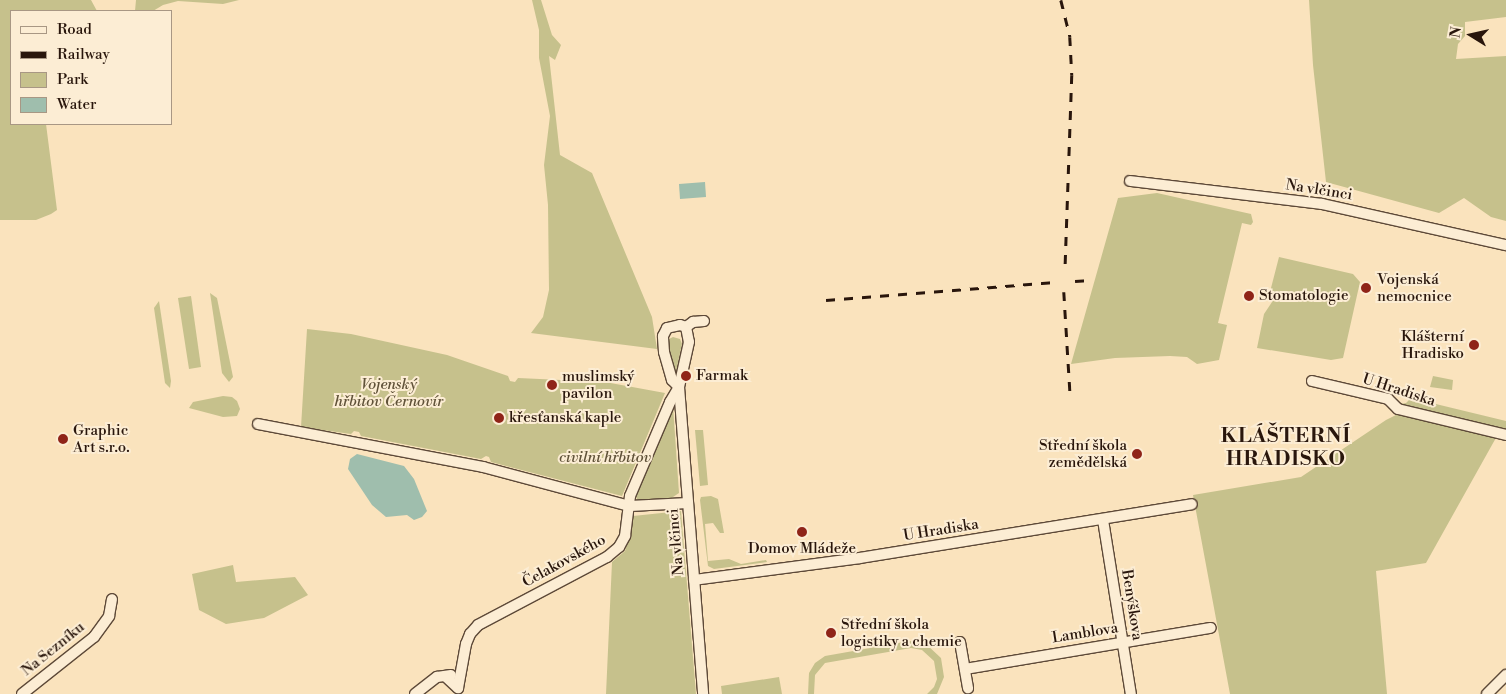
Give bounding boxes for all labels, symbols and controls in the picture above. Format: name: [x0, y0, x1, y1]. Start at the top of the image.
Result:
legend: [10, 10, 172, 125]
north arrow: [1446, 10, 1496, 60]
text: Road: [57, 20, 92, 39]
text: N: [1446, 25, 1466, 39]
text: Railway: [57, 45, 110, 64]
text: Park: [57, 70, 88, 89]
text: Water: [57, 95, 96, 114]
street label: Na vlčinci: [1284, 176, 1354, 204]
place label: Vojenská nemocnice: [1377, 270, 1452, 305]
marker: Vojenská nemocnice: [1359, 281, 1373, 295]
place label: Stomatologie: [1259, 287, 1349, 305]
marker: Stomatologie: [1243, 290, 1255, 302]
place label: Klášterní Hradisko: [1401, 327, 1464, 362]
marker: Klášterní Hradisko: [1468, 339, 1480, 351]
place label: muslimský pavilon: [562, 367, 634, 402]
place label: Farmak: [696, 367, 748, 385]
marker: Farmak: [680, 370, 692, 382]
street label: U Hradiska: [1360, 370, 1438, 410]
park label: Vojenský hřbitov Černovír: [335, 375, 443, 410]
marker: muslimský pavilon: [546, 379, 558, 391]
place label: křesťanská kaple: [509, 409, 621, 427]
marker: křesťanská kaple: [493, 412, 505, 424]
place label: Graphic Art s.r.o.: [73, 421, 130, 456]
district label: KLÁŠTERNÍ HRADISKO: [1220, 424, 1352, 471]
marker: Graphic Art s.r.o.: [57, 433, 69, 445]
place label: Střední škola zemědělská: [1039, 436, 1127, 471]
marker: Střední škola zemědělská: [1131, 448, 1143, 460]
park label: civilní hřbitov: [559, 449, 651, 467]
street label: Na vlčinci: [664, 508, 688, 576]
street label: U Hradiska: [902, 515, 980, 545]
marker: Domov Mládeže: [796, 526, 808, 538]
street label: Čelakovského: [519, 531, 609, 591]
place label: Domov Mládeže: [748, 540, 856, 558]
street label: Benýškova: [1118, 568, 1146, 642]
place label: Střední škola logistiky a chemie: [841, 615, 962, 650]
street label: Na Sezníku: [18, 618, 88, 680]
street label: Lamblova: [1051, 619, 1119, 647]
marker: Střední škola logistiky a chemie: [825, 627, 837, 639]

